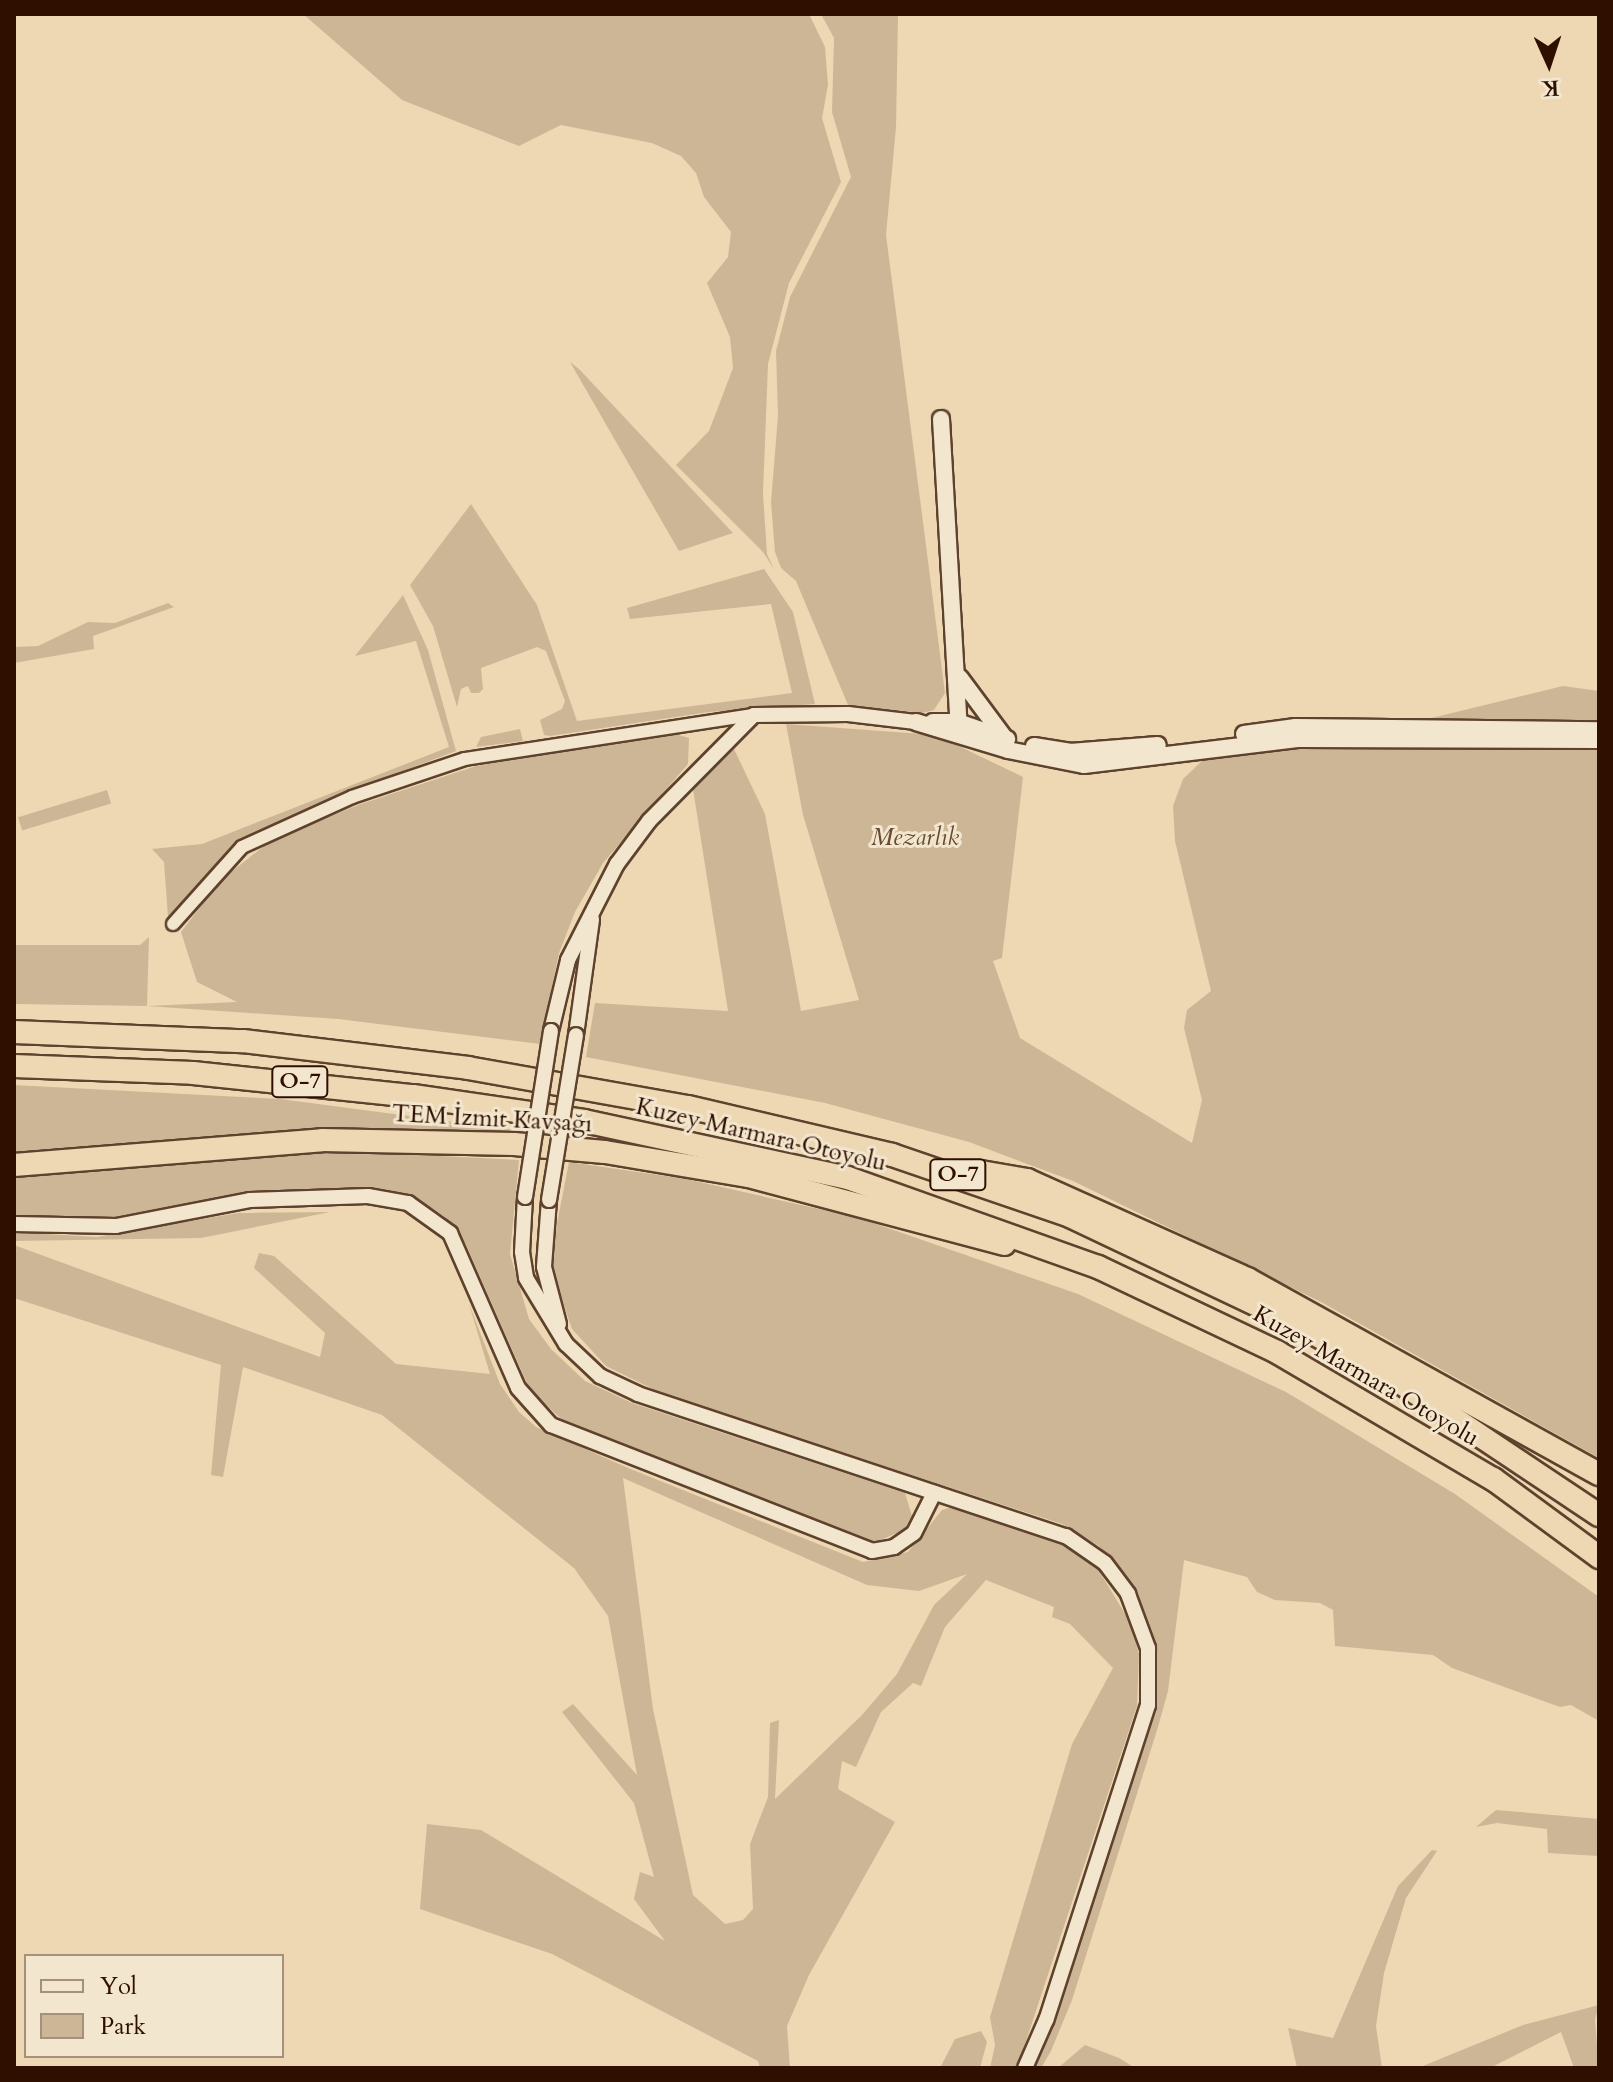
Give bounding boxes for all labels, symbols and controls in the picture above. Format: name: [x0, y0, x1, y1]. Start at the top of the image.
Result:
north arrow: [1509, 24, 1589, 104]
text: K: [1541, 73, 1560, 103]
park label: Mezarlık: [871, 824, 959, 852]
road number: O-7: [270, 1064, 330, 1100]
street label: Kuzey Marmara Otoyolu: [633, 1092, 889, 1178]
street label: TEM İzmit Kavşağı: [391, 1099, 593, 1139]
road number: O-7: [928, 1157, 988, 1193]
street label: Kuzey Marmara Otoyolu: [1248, 1300, 1484, 1452]
legend: [24, 1954, 284, 2058]
text: Yol: [100, 1970, 137, 2003]
text: Park: [100, 2010, 146, 2043]

